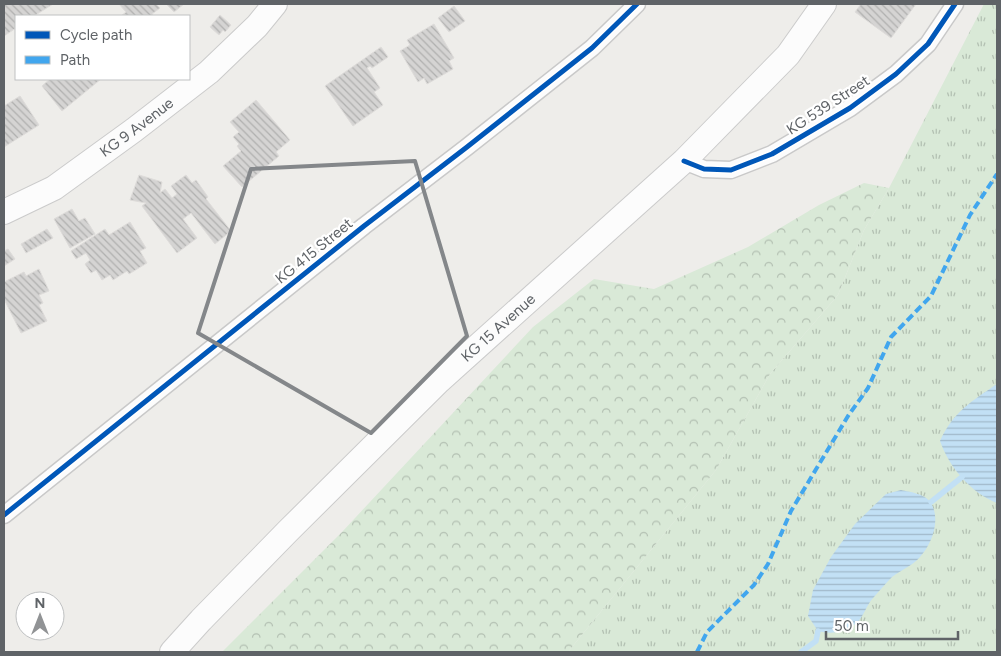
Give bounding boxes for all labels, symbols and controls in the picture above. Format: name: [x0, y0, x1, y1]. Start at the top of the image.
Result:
legend: [15, 15, 190, 80]
text: Cycle path: [60, 26, 132, 44]
text: Path: [60, 51, 90, 69]
street label: KG 539 Street: [783, 71, 873, 138]
street label: KG 9 Avenue: [96, 94, 177, 161]
street label: KG 415 Street: [272, 214, 356, 288]
street label: KG 15 Avenue: [457, 290, 539, 366]
north arrow: [15, 591, 65, 641]
text: N: [35, 595, 45, 612]
scale bar: [826, 608, 958, 640]
text: 50 m: [834, 617, 869, 635]

